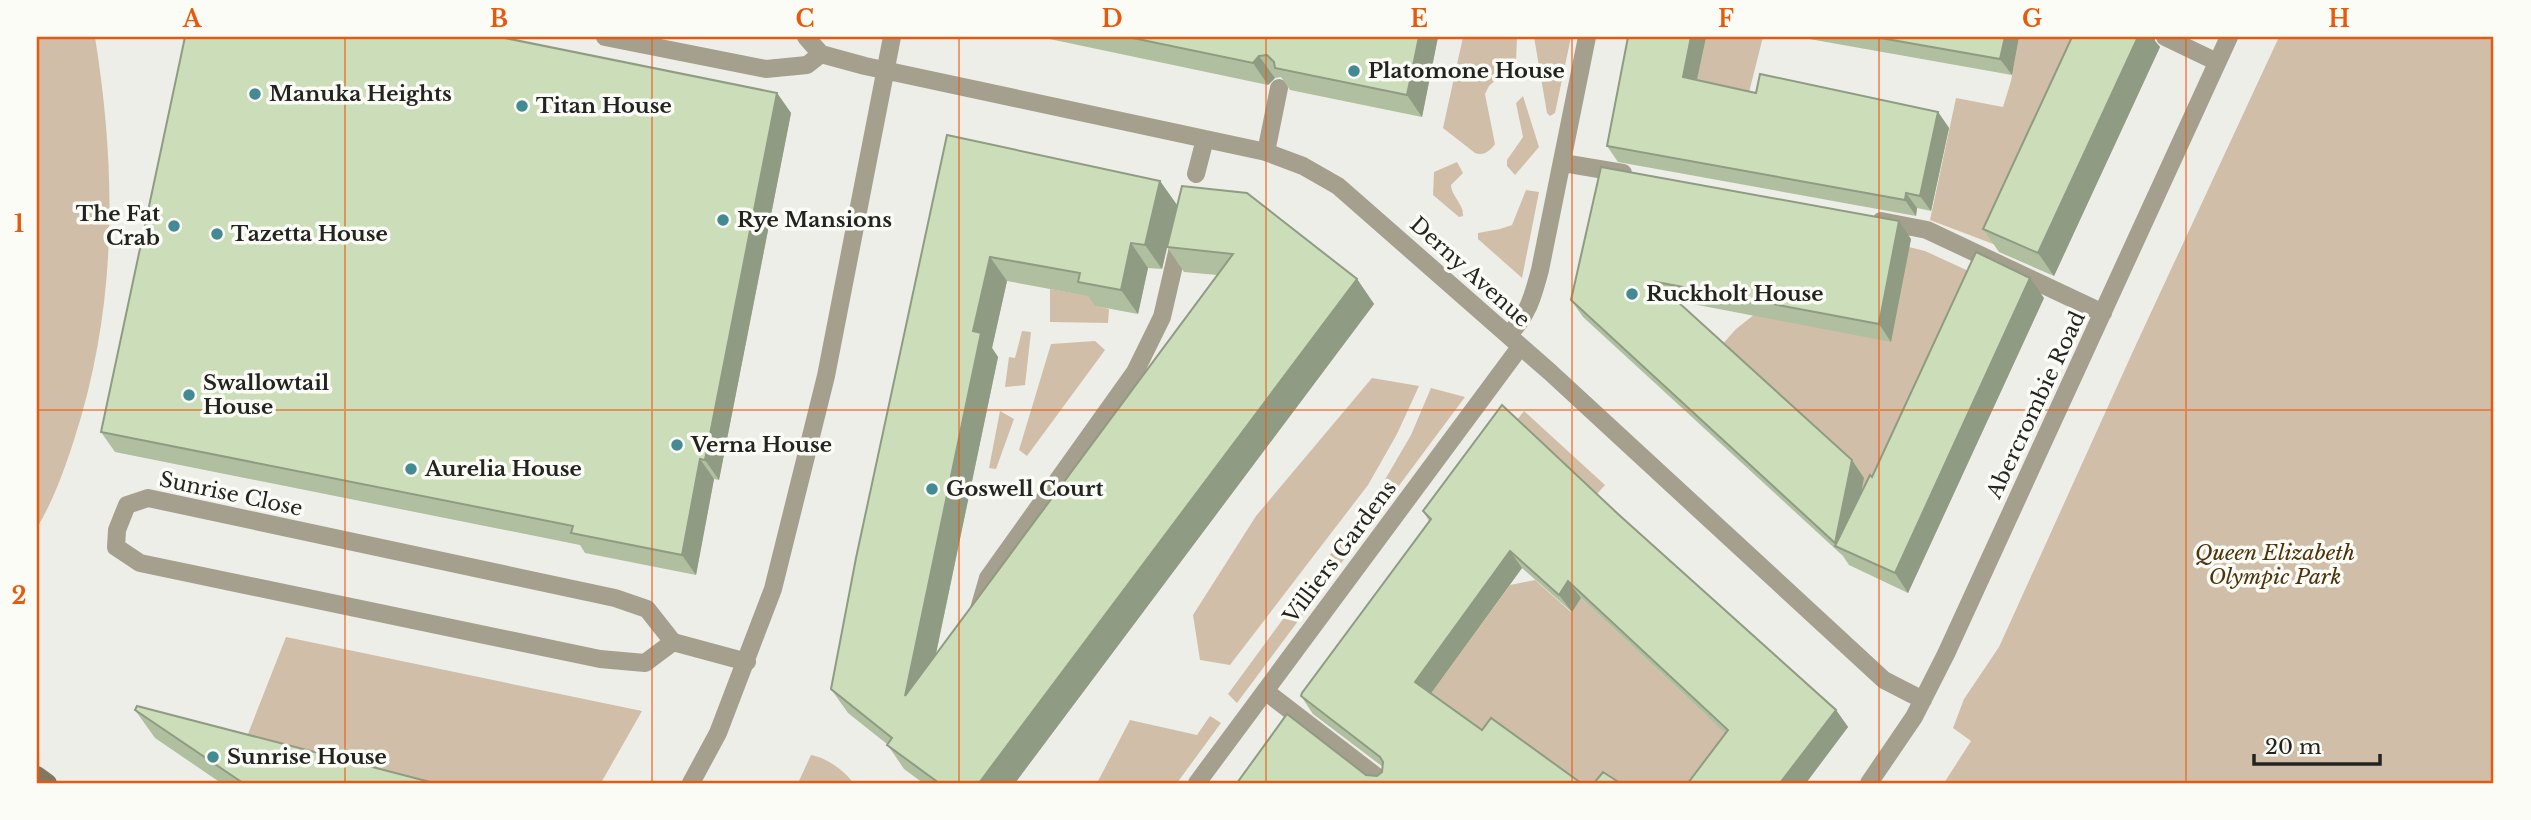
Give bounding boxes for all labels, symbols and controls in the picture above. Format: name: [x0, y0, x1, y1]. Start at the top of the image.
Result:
text: A: [182, 5, 203, 33]
text: B: [490, 5, 508, 33]
text: C: [796, 5, 814, 33]
text: D: [1101, 5, 1123, 33]
text: E: [1410, 5, 1428, 33]
text: F: [1718, 5, 1734, 33]
text: G: [2022, 5, 2042, 33]
text: H: [2328, 5, 2350, 33]
place label: Platomone House: [1368, 58, 1565, 84]
marker: Platomone House: [1346, 63, 1362, 79]
place label: Manuka Heights: [269, 81, 452, 107]
marker: Manuka Heights: [247, 86, 263, 102]
place label: Titan House: [536, 93, 672, 119]
marker: Titan House: [514, 98, 530, 114]
place label: The Fat Crab: [76, 201, 160, 251]
place label: Rye Mansions: [737, 207, 892, 233]
text: 1: [14, 210, 24, 238]
street label: Derny Avenue: [1405, 211, 1535, 333]
marker: Rye Mansions: [715, 212, 731, 228]
marker: The Fat Crab: [166, 218, 182, 234]
place label: Tazetta House: [231, 221, 388, 247]
marker: Tazetta House: [209, 226, 225, 242]
place label: Ruckholt House: [1646, 281, 1824, 307]
marker: Ruckholt House: [1624, 286, 1640, 302]
street label: Abercrombie Road: [1981, 307, 2091, 504]
place label: Swallowtail House: [203, 370, 330, 420]
marker: Swallowtail House: [181, 387, 197, 403]
place label: Verna House: [690, 432, 832, 458]
marker: Verna House: [669, 437, 685, 453]
place label: Aurelia House: [424, 456, 582, 482]
marker: Aurelia House: [403, 461, 419, 477]
street label: Sunrise Close: [157, 466, 305, 522]
place label: Goswell Court: [946, 476, 1103, 502]
street label: Villiers Gardens: [1277, 476, 1402, 629]
marker: Goswell Court: [924, 481, 940, 497]
park label: Queen Elizabeth Olympic Park: [2195, 540, 2355, 590]
text: 2: [12, 582, 26, 610]
scale bar: [2254, 722, 2380, 766]
text: 20 m: [2265, 734, 2322, 760]
place label: Sunrise House: [227, 744, 387, 770]
marker: Sunrise House: [205, 749, 221, 765]

